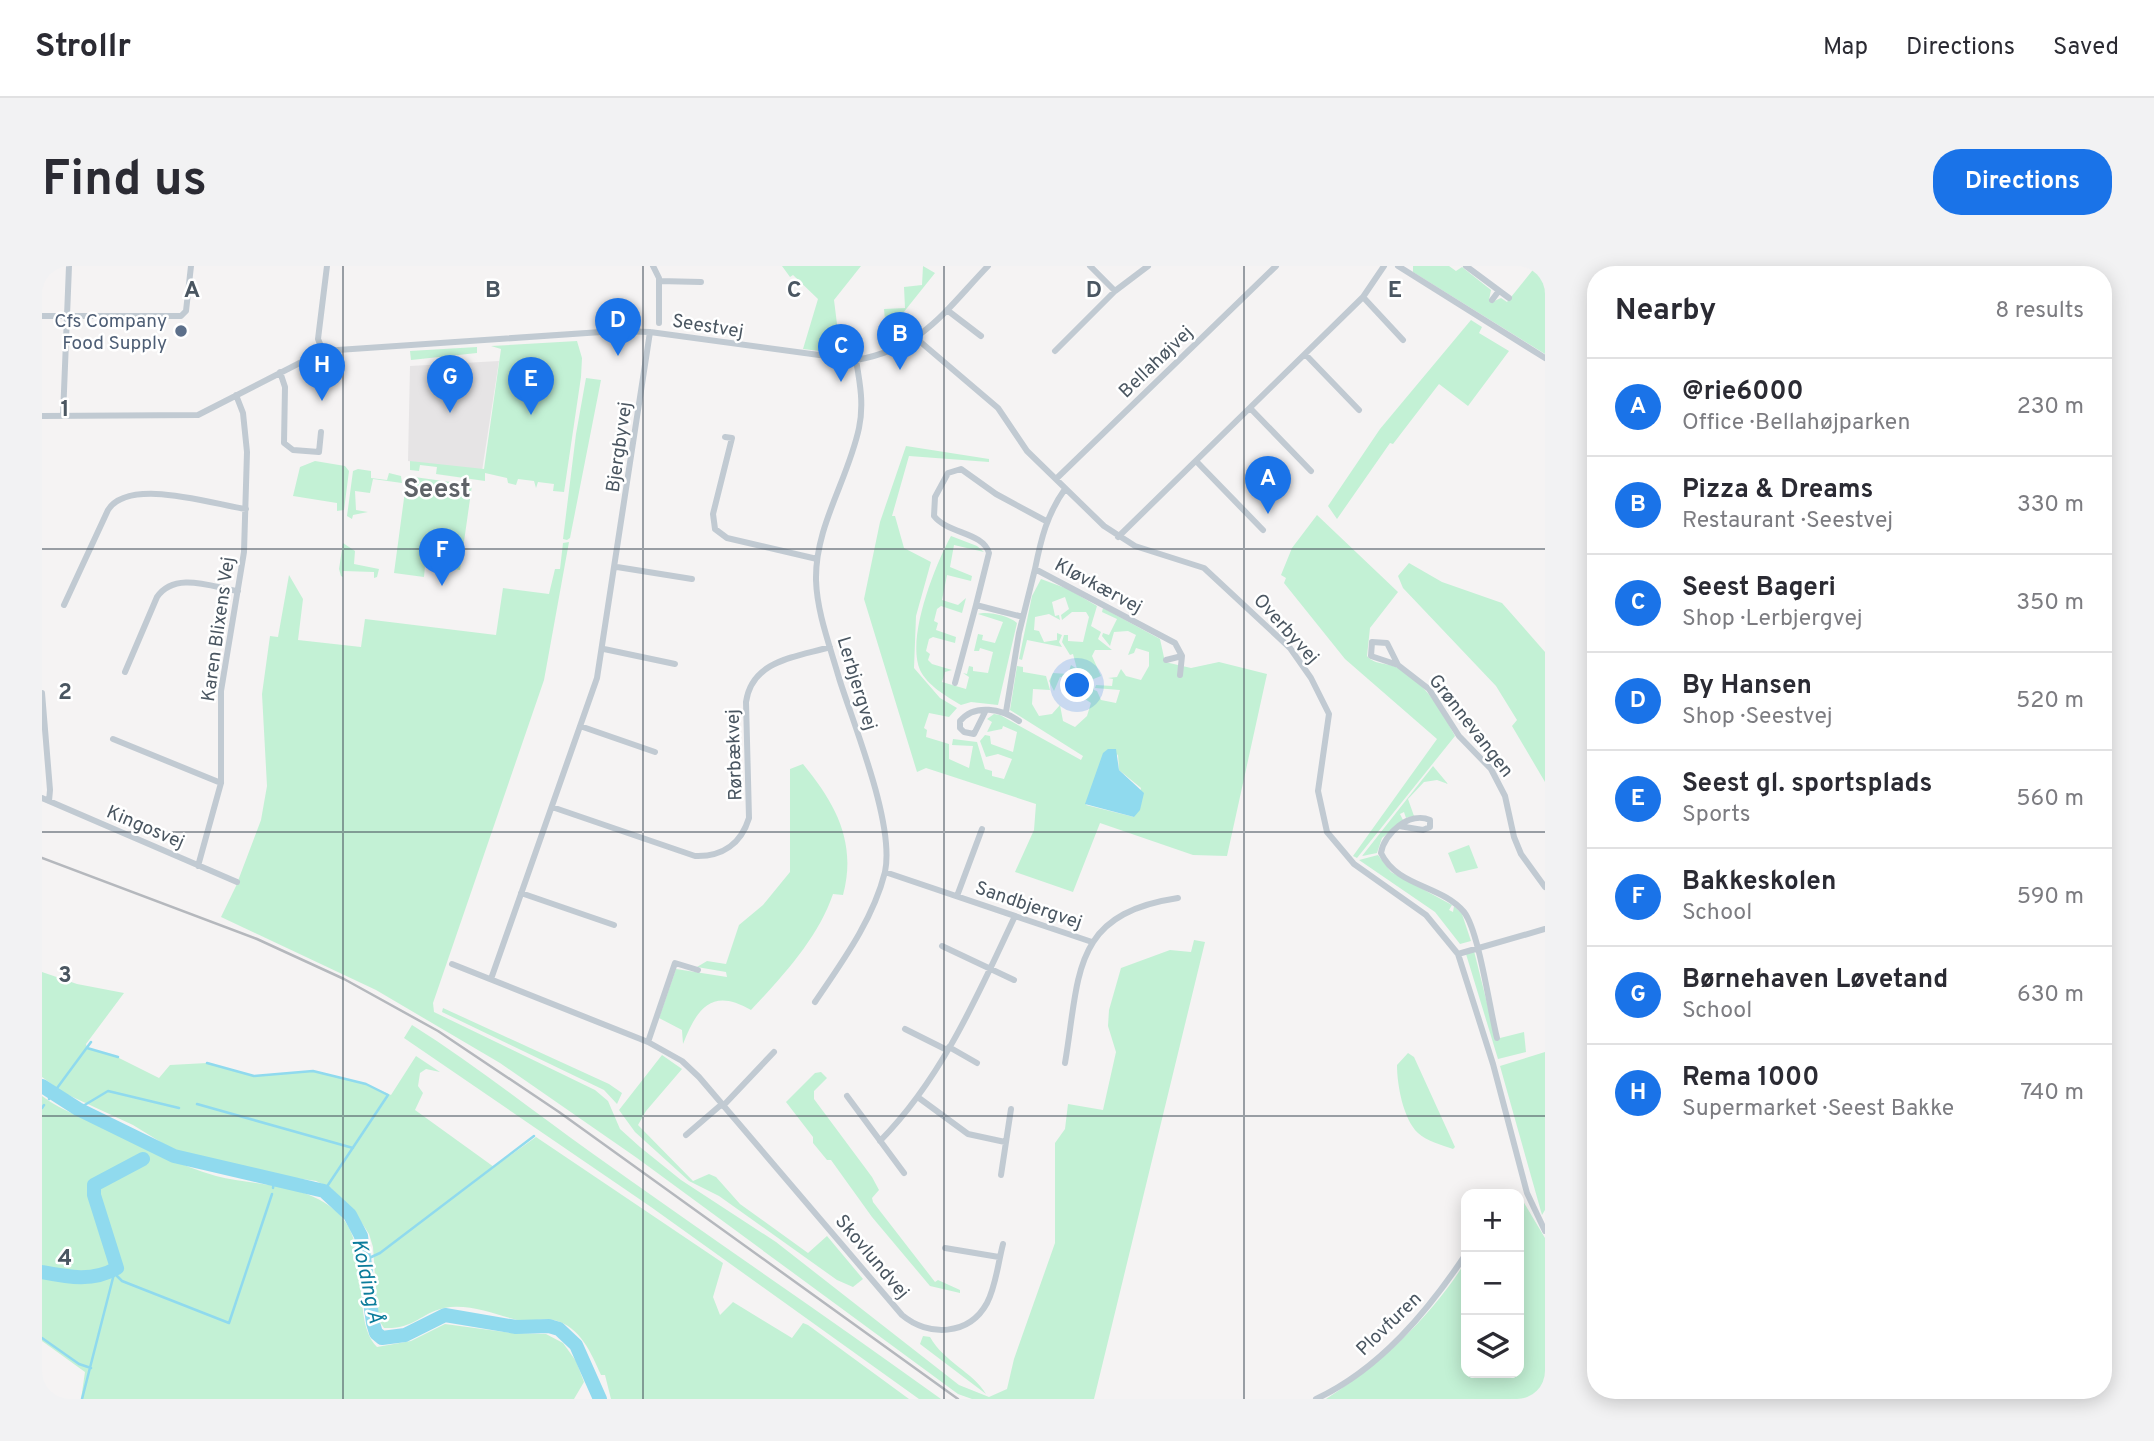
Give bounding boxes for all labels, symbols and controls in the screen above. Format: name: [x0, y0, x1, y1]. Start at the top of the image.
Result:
text: Strollr: [35, 27, 131, 69]
text: Map: [1823, 33, 1868, 63]
text: Directions: [1906, 33, 2015, 63]
text: Saved: [2053, 33, 2119, 63]
button: Directions: [1933, 149, 2112, 215]
text: Find us: [42, 151, 207, 213]
text: A: [184, 277, 200, 306]
text: B: [485, 277, 501, 306]
text: C: [787, 277, 801, 306]
text: D: [1086, 277, 1102, 306]
text: E: [1388, 277, 1402, 306]
text: Nearby: [1615, 293, 1716, 330]
text: 8 results: [1995, 297, 2084, 326]
pin: D: [595, 298, 641, 356]
place label: Cfs Company Food Supply: [54, 310, 167, 356]
street label: Seestvej: [670, 310, 745, 344]
pin: B: [877, 312, 923, 370]
street label: Bellahøjvej: [1114, 321, 1199, 404]
marker: Cfs Company Food Supply: [173, 323, 189, 339]
pin: C: [818, 324, 864, 382]
pin: H: [299, 343, 345, 401]
pin: G: [427, 355, 473, 413]
pin: E: [508, 357, 554, 415]
text: @rie6000: [1682, 376, 1804, 409]
text: A: [1630, 393, 1646, 422]
text: 230 m: [2017, 393, 2084, 422]
text: 1: [60, 396, 70, 425]
street label: Bjergbyvej: [602, 400, 638, 494]
text: Office · Bellahøjparken: [1682, 409, 1910, 438]
pin: A: [1245, 456, 1291, 514]
district label: Seest: [403, 474, 471, 507]
text: Pizza & Dreams: [1682, 474, 1873, 507]
text: B: [1630, 491, 1646, 520]
text: 330 m: [2017, 491, 2084, 520]
text: Restaurant · Seestvej: [1682, 507, 1893, 536]
pin: F: [419, 528, 465, 586]
street label: Kløvkærvej: [1050, 554, 1146, 620]
street label: Karen Blixens Vej: [197, 555, 241, 703]
text: Seest Bageri: [1682, 572, 1836, 605]
street label: Overbyvej: [1248, 589, 1323, 670]
text: C: [1631, 589, 1645, 618]
text: 350 m: [2016, 589, 2084, 618]
text: Shop · Lerbjergvej: [1682, 605, 1863, 634]
street label: Lerbjergvej: [830, 634, 882, 733]
your location: [1060, 668, 1094, 702]
street label: Grønnevangen: [1423, 670, 1518, 783]
text: By Hansen: [1682, 670, 1812, 703]
text: 2: [58, 679, 72, 708]
text: D: [1630, 687, 1646, 716]
text: 520 m: [2016, 687, 2084, 716]
text: Shop · Seestvej: [1682, 703, 1833, 732]
street label: Rørbækvej: [721, 709, 749, 801]
text: Seest gl. sportsplads: [1682, 768, 1932, 801]
text: E: [1631, 785, 1645, 814]
text: 560 m: [2016, 785, 2084, 814]
street label: Kingosvej: [103, 801, 188, 855]
text: Sports: [1682, 801, 1750, 830]
text: Bakkeskolen: [1682, 866, 1836, 899]
street label: Sandbjergvej: [972, 876, 1085, 935]
text: F: [1631, 883, 1645, 912]
text: 590 m: [2017, 883, 2084, 912]
text: School: [1682, 899, 1752, 928]
text: 3: [58, 962, 72, 991]
text: Børnehaven Løvetand: [1682, 964, 1948, 997]
text: G: [1630, 981, 1646, 1010]
text: 630 m: [2017, 981, 2084, 1010]
text: School: [1682, 997, 1752, 1026]
text: Rema 1000: [1682, 1062, 1819, 1095]
text: H: [1630, 1079, 1646, 1108]
text: 740 m: [2020, 1079, 2084, 1108]
text: Supermarket · Seest Bakke: [1682, 1095, 1954, 1124]
map controls: [1461, 1189, 1524, 1378]
button: +: [1461, 1189, 1524, 1252]
street label: Skovlundvej: [829, 1210, 914, 1305]
water label: Kolding Å: [344, 1236, 389, 1326]
text: 4: [58, 1245, 72, 1274]
button: −: [1461, 1252, 1524, 1315]
street label: Plovfuren: [1352, 1287, 1427, 1362]
button: layers: [1461, 1315, 1524, 1378]

